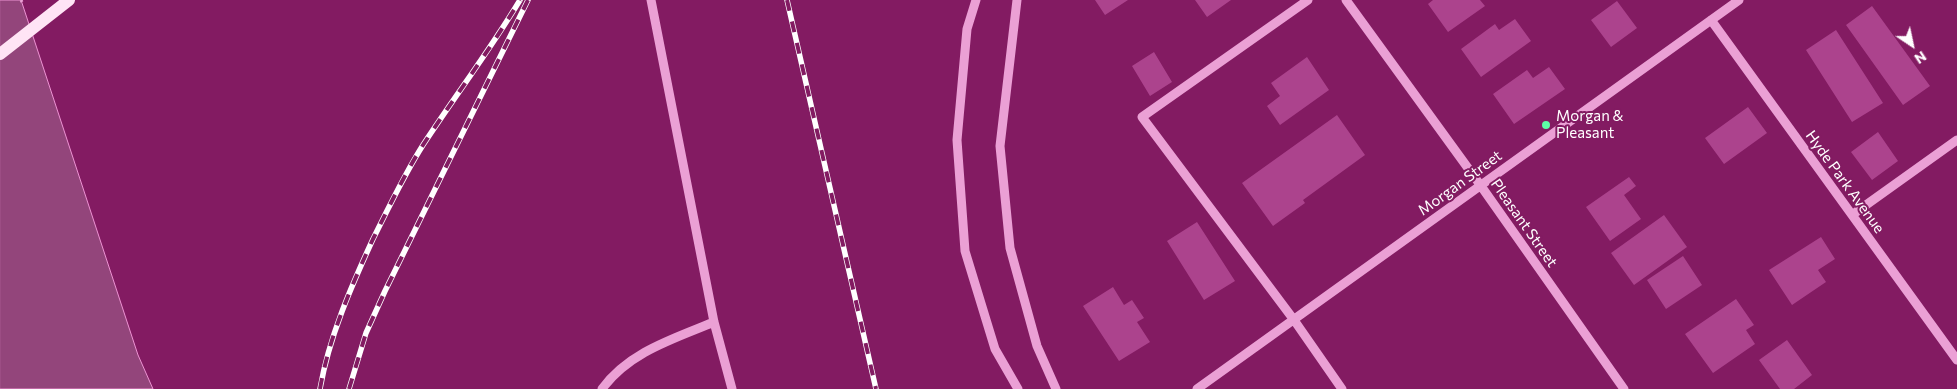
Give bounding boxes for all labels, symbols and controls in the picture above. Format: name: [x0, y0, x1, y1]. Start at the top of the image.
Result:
north arrow: [1887, 20, 1937, 70]
text: N: [1912, 48, 1930, 68]
place label: Morgan & Pleasant: [1556, 107, 1624, 142]
marker: Morgan & Pleasant: [1540, 119, 1552, 131]
street label: Hyde Park Avenue: [1802, 127, 1888, 237]
street label: Morgan Street: [1415, 147, 1505, 219]
street label: Pleasant Street: [1487, 175, 1561, 271]

